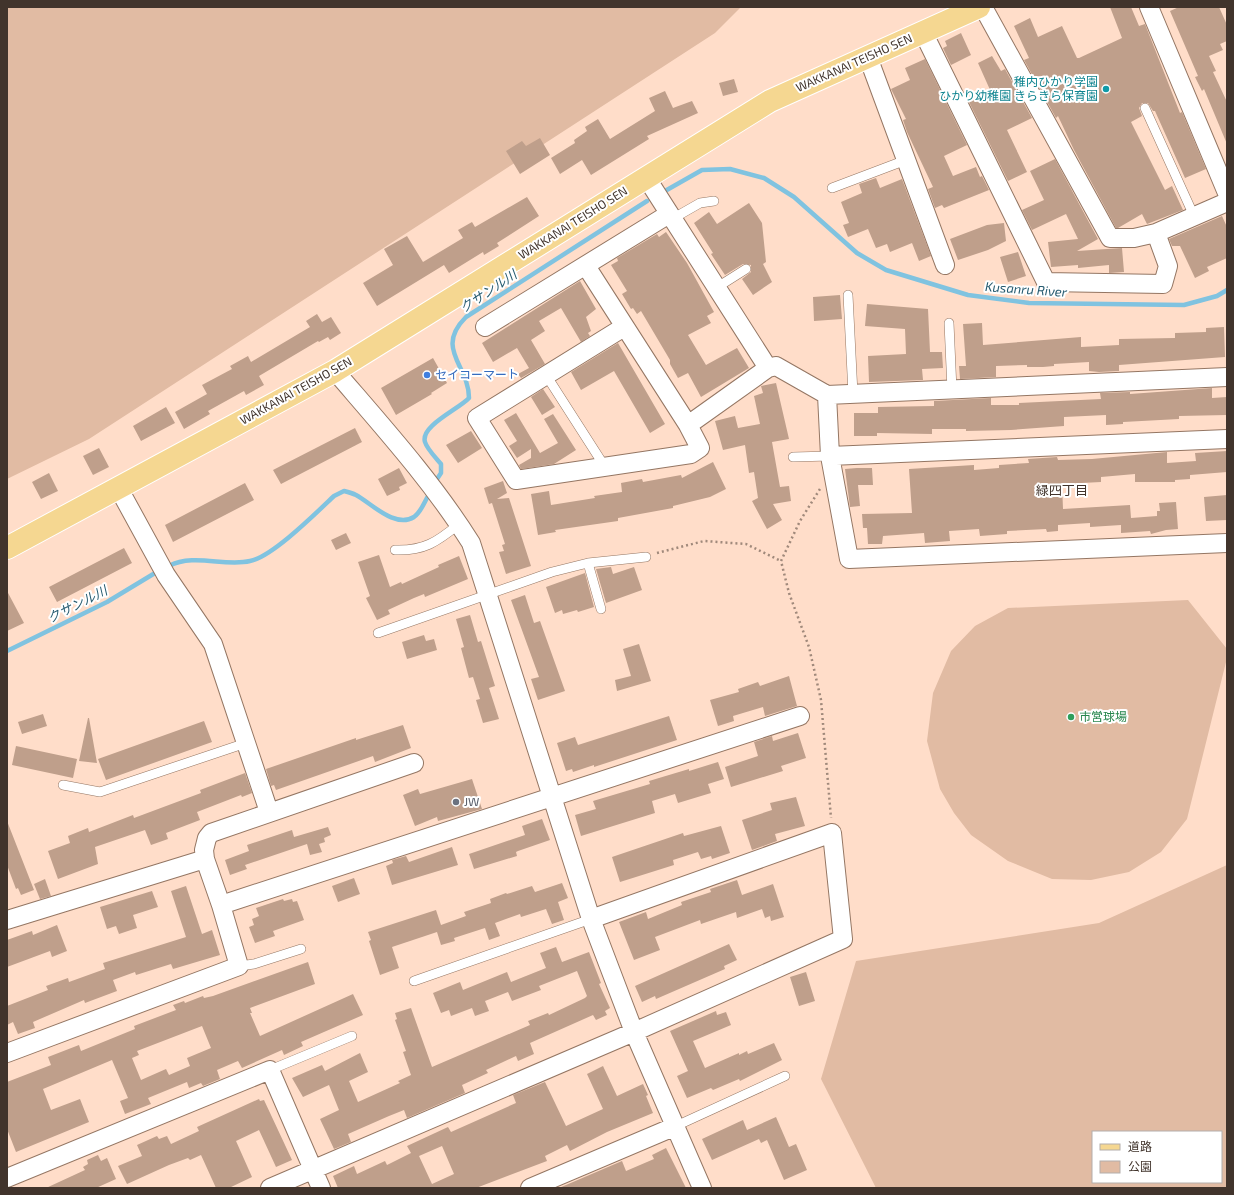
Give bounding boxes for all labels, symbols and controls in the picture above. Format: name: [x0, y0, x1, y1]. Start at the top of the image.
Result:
street label: WAKKANAI TEISHO SEN: [793, 30, 914, 94]
place label: 稚内ひかり学園 ひかり幼稚園 きらきら保育園: [939, 74, 1098, 102]
marker: 稚内ひかり学園 ひかり幼稚園 きらきら保育園: [1101, 84, 1111, 94]
street label: WAKKANAI TEISHO SEN: [515, 183, 630, 261]
water label: クサンル川: [457, 265, 521, 316]
water label: Kusanru River: [984, 278, 1068, 300]
street label: WAKKANAI TEISHO SEN: [237, 353, 354, 427]
place label: セイコーマート: [435, 367, 519, 381]
marker: セイコーマート: [422, 370, 432, 380]
district label: 緑四丁目: [1036, 482, 1088, 498]
water label: クサンル川: [44, 581, 111, 626]
place label: 市営球場: [1079, 709, 1127, 723]
marker: 市営球場: [1066, 712, 1076, 722]
place label: JW: [464, 794, 479, 808]
marker: JW: [451, 797, 461, 807]
legend: [1092, 1131, 1222, 1183]
text: 道路: [1128, 1139, 1152, 1153]
text: 公園: [1128, 1159, 1152, 1173]

